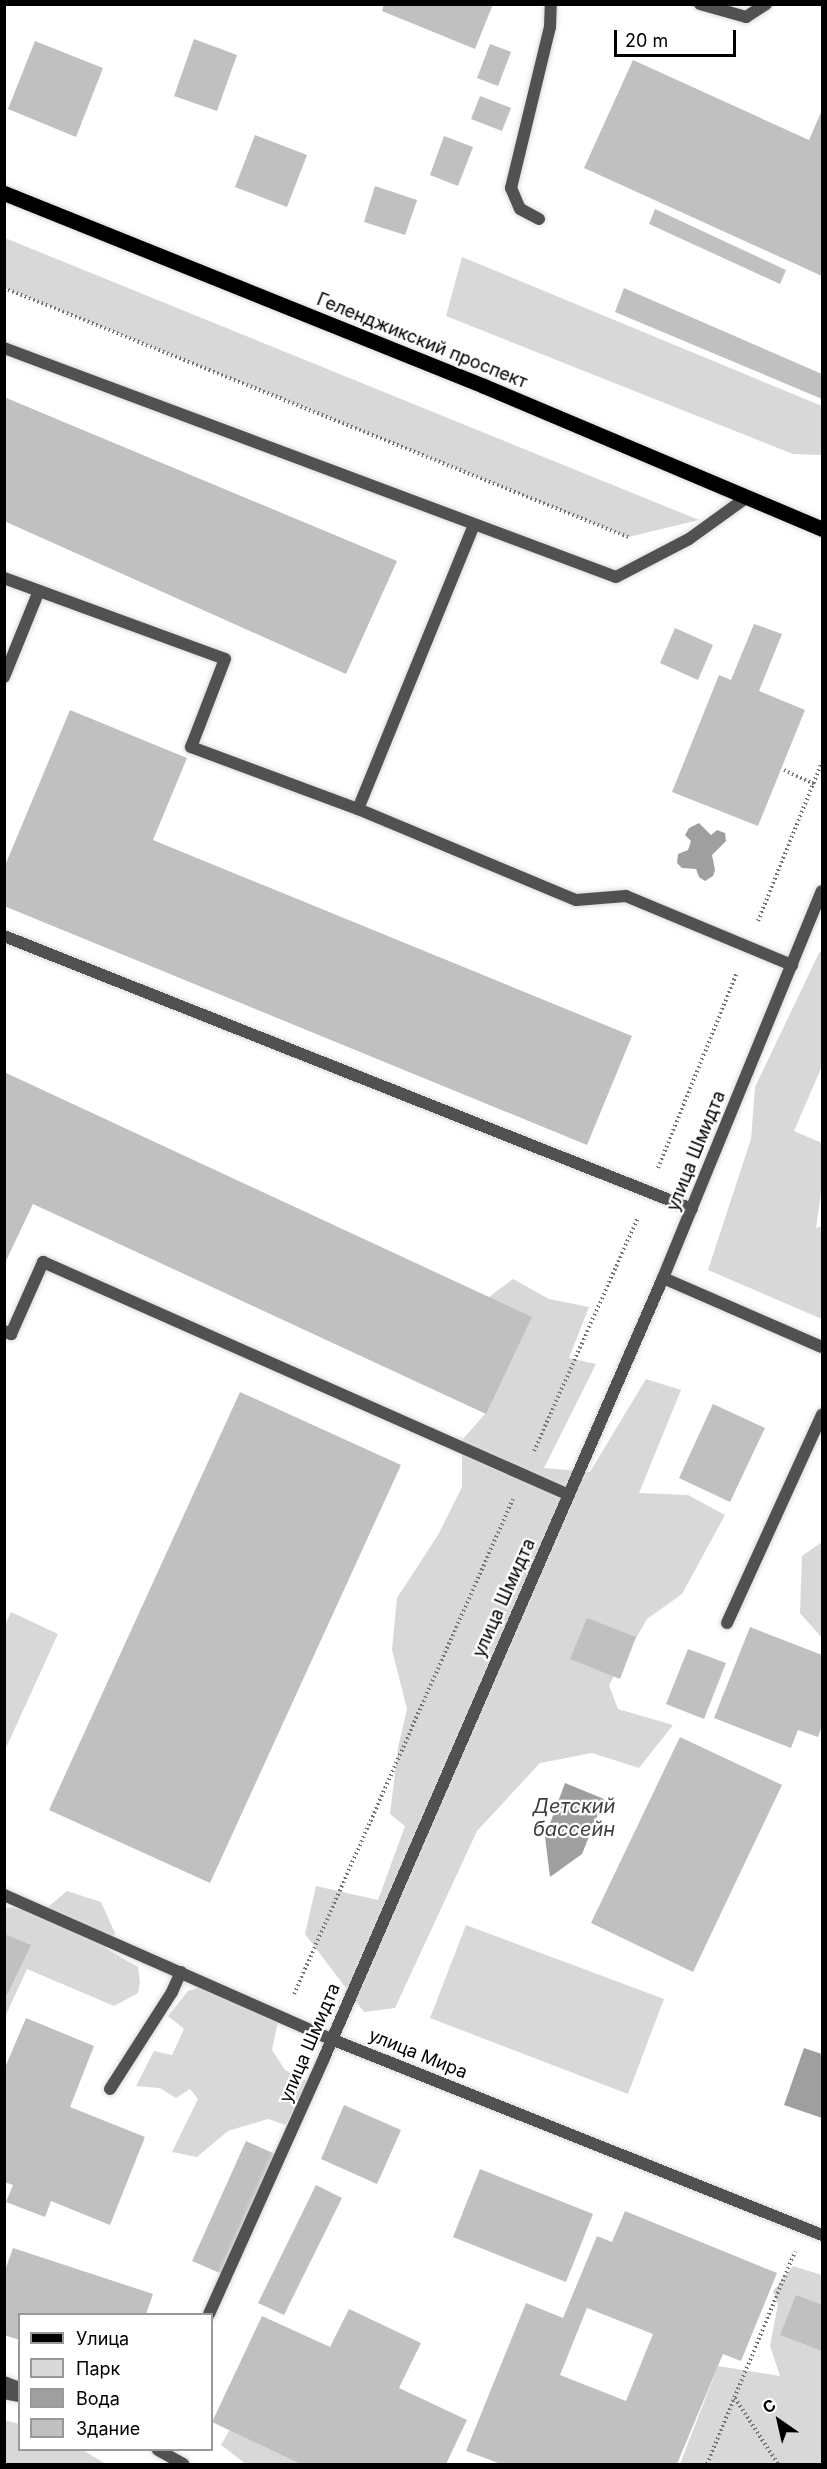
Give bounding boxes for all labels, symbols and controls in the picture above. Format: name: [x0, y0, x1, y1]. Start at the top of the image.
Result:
scale bar: [617, 18, 738, 56]
text: 20 m: [625, 30, 668, 51]
street label: Геленджикский проспект: [314, 289, 530, 393]
street label: улица Шмидта: [662, 1088, 730, 1214]
street label: улица Шмидта: [468, 1535, 540, 1661]
water label: Детский бассейн: [533, 1794, 615, 1841]
street label: улица Шмидта: [275, 1980, 345, 2106]
street label: улица Мира: [366, 2024, 470, 2084]
legend: [18, 2313, 213, 2451]
text: Улица: [76, 2328, 129, 2349]
text: Парк: [76, 2358, 120, 2379]
text: Вода: [76, 2388, 120, 2409]
north arrow: [749, 2391, 809, 2451]
text: С: [758, 2394, 779, 2418]
text: Здание: [76, 2418, 140, 2439]

